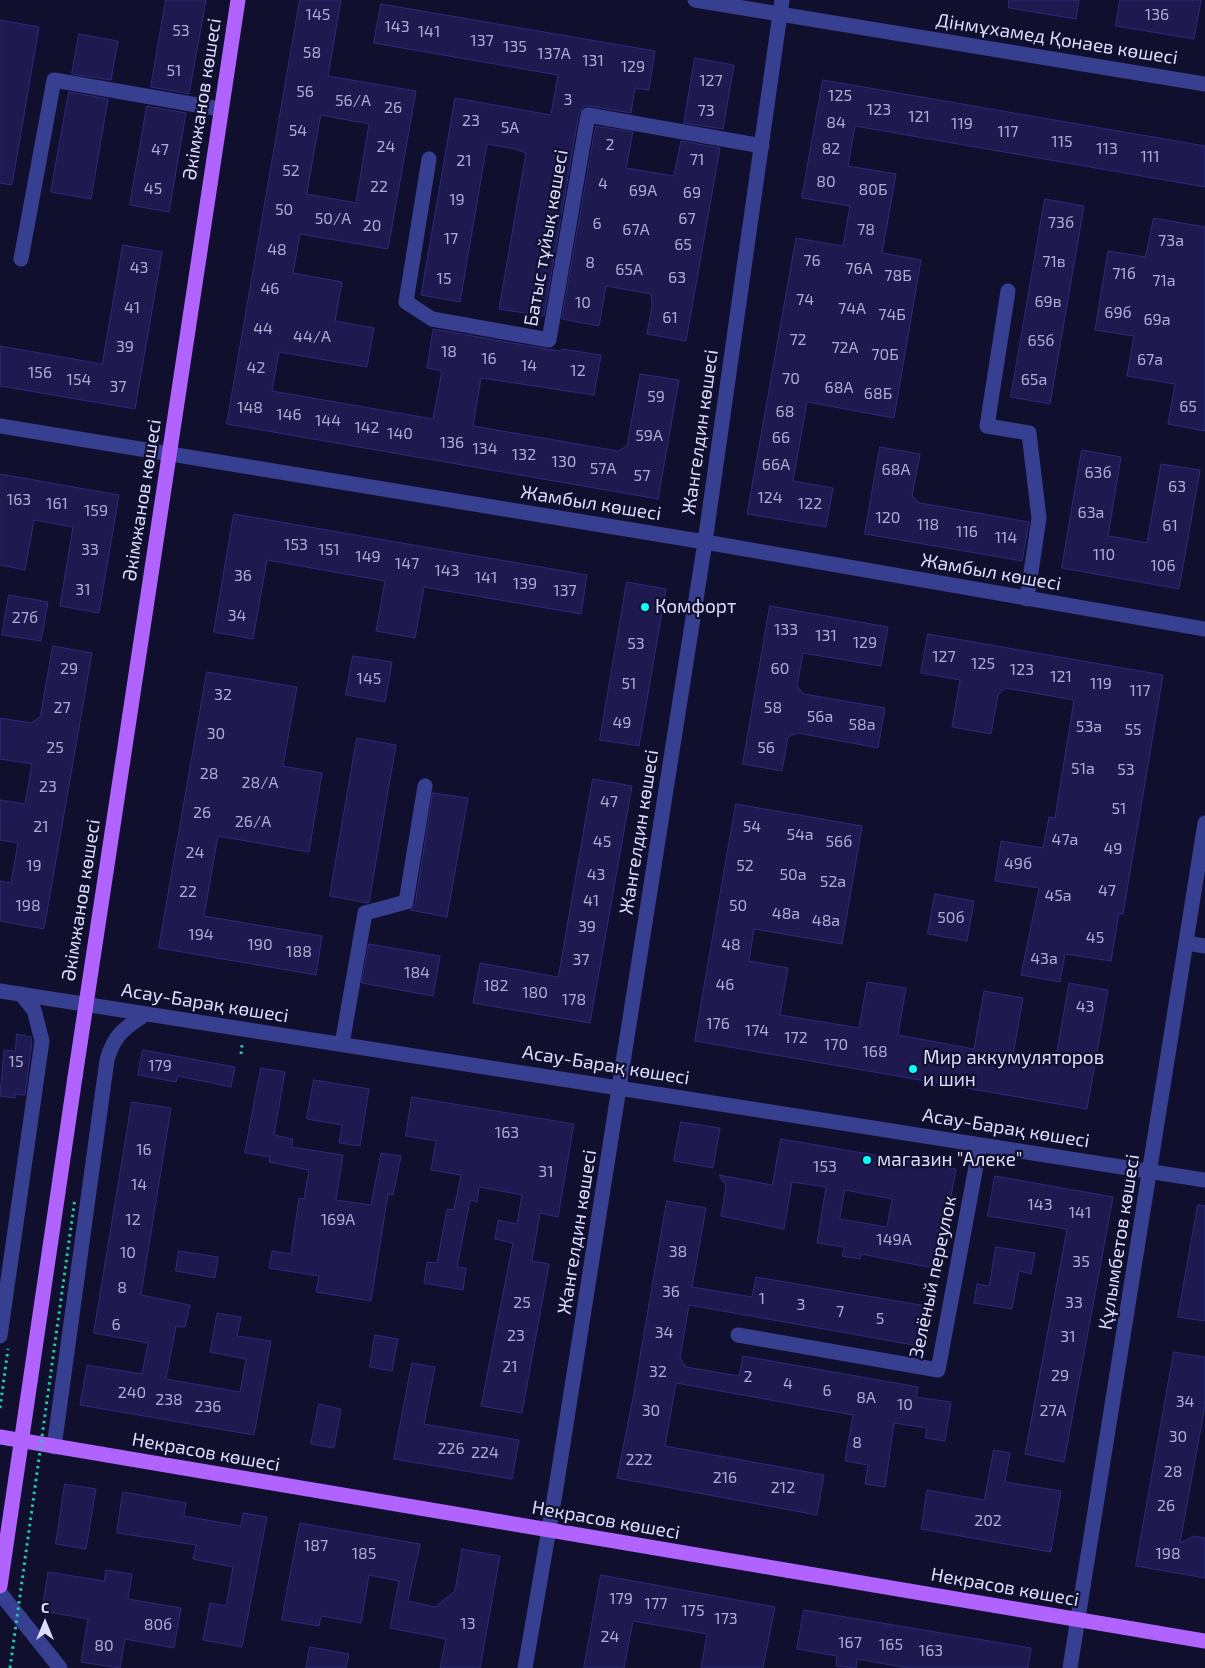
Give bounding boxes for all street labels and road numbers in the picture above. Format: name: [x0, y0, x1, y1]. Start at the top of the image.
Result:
street label: Дінмұхамед Қонаев көшесі: [935, 9, 1179, 69]
street label: Әкімжанов көшесі: [178, 16, 226, 182]
street label: Батыс тұйық көшесі: [519, 148, 573, 328]
street label: Жангелдин көшесі: [677, 348, 723, 516]
street label: Әкімжанов көшесі: [118, 417, 166, 583]
street label: Жамбыл көшесі: [519, 481, 663, 525]
street label: Жамбыл көшесі: [919, 548, 1063, 596]
street label: Жангелдин көшесі: [615, 748, 663, 916]
street label: Әкімжанов көшесі: [57, 817, 105, 983]
street label: Асау-Барақ көшесі: [120, 979, 290, 1027]
street label: Асау-Барақ көшесі: [521, 1041, 691, 1089]
street label: Асау-Барақ көшесі: [921, 1104, 1091, 1152]
street label: Жангелдин көшесі: [553, 1148, 601, 1316]
street label: Құлымбетов көшесі: [1094, 1152, 1144, 1332]
street label: Зелёный переулок: [905, 1194, 961, 1360]
street label: Некрасов көшесі: [130, 1428, 282, 1476]
street label: Некрасов көшесі: [530, 1496, 682, 1544]
street label: Некрасов көшесі: [929, 1563, 1081, 1611]

